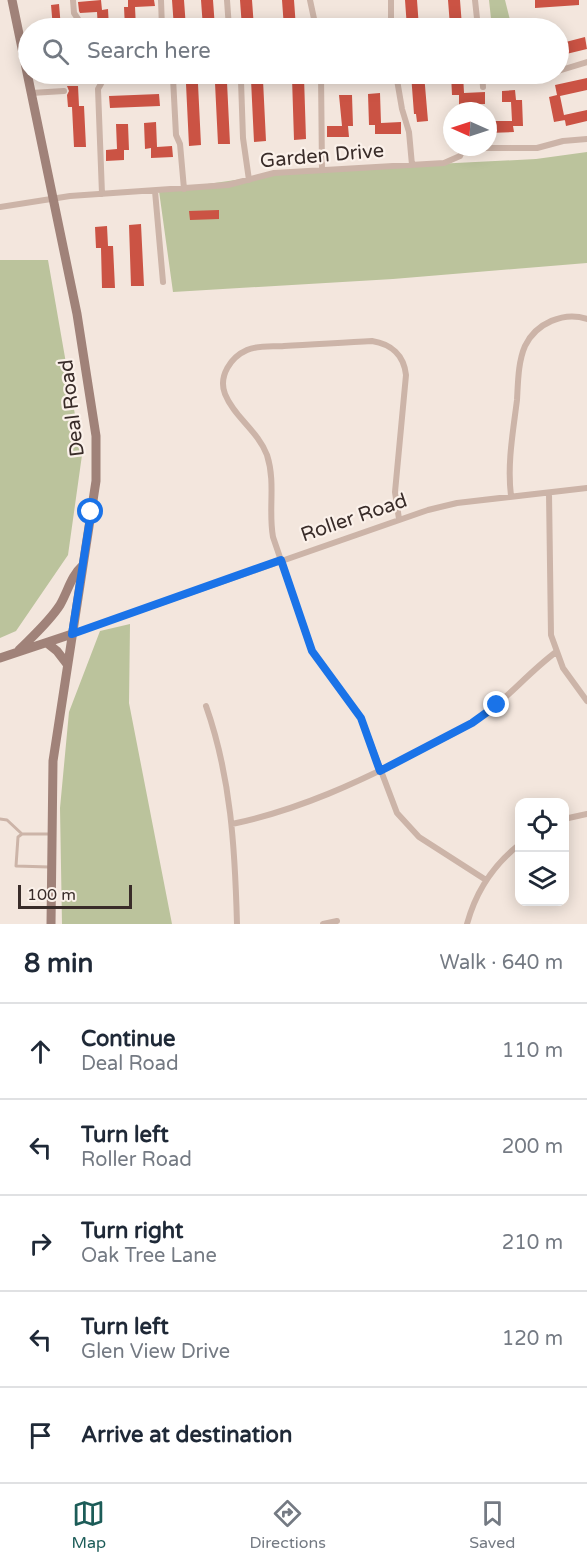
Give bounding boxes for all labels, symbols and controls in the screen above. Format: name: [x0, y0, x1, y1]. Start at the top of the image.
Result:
search box: [18, 18, 569, 84]
icon: search: [39, 35, 72, 68]
text: Search here: [87, 38, 211, 64]
north arrow: [443, 102, 497, 156]
street label: Garden Drive: [259, 139, 385, 173]
street label: Deal Road: [54, 358, 90, 458]
street label: Roller Road: [298, 489, 410, 547]
route start: [77, 498, 103, 524]
route end: [483, 691, 509, 717]
map controls: [515, 798, 569, 906]
button: locate: [515, 798, 569, 852]
button: layers: [515, 852, 569, 906]
scale bar: [18, 882, 132, 910]
text: 100 m: [27, 885, 76, 905]
text: 8 min: [24, 948, 93, 979]
text: Walk · 640 m: [440, 951, 563, 975]
text: Continue: [81, 1026, 176, 1052]
icon: ahead: [24, 1035, 57, 1068]
text: 110 m: [502, 1039, 563, 1063]
text: Deal Road: [81, 1052, 179, 1076]
text: Turn left: [81, 1122, 169, 1148]
icon: left: [24, 1131, 57, 1164]
text: 200 m: [502, 1135, 563, 1159]
text: Roller Road: [81, 1148, 192, 1172]
text: Turn right: [81, 1218, 183, 1244]
icon: right: [24, 1227, 57, 1260]
text: 210 m: [502, 1231, 563, 1255]
text: Oak Tree Lane: [81, 1244, 217, 1268]
text: Turn left: [81, 1314, 169, 1340]
icon: left: [24, 1323, 57, 1356]
text: 120 m: [502, 1327, 563, 1351]
text: Glen View Drive: [81, 1340, 230, 1364]
icon: arrive: [24, 1419, 57, 1452]
text: Arrive at destination: [81, 1422, 292, 1448]
tab: Map: [72, 1497, 106, 1553]
tab: Directions: [249, 1497, 326, 1553]
tab: Saved: [469, 1497, 515, 1553]

